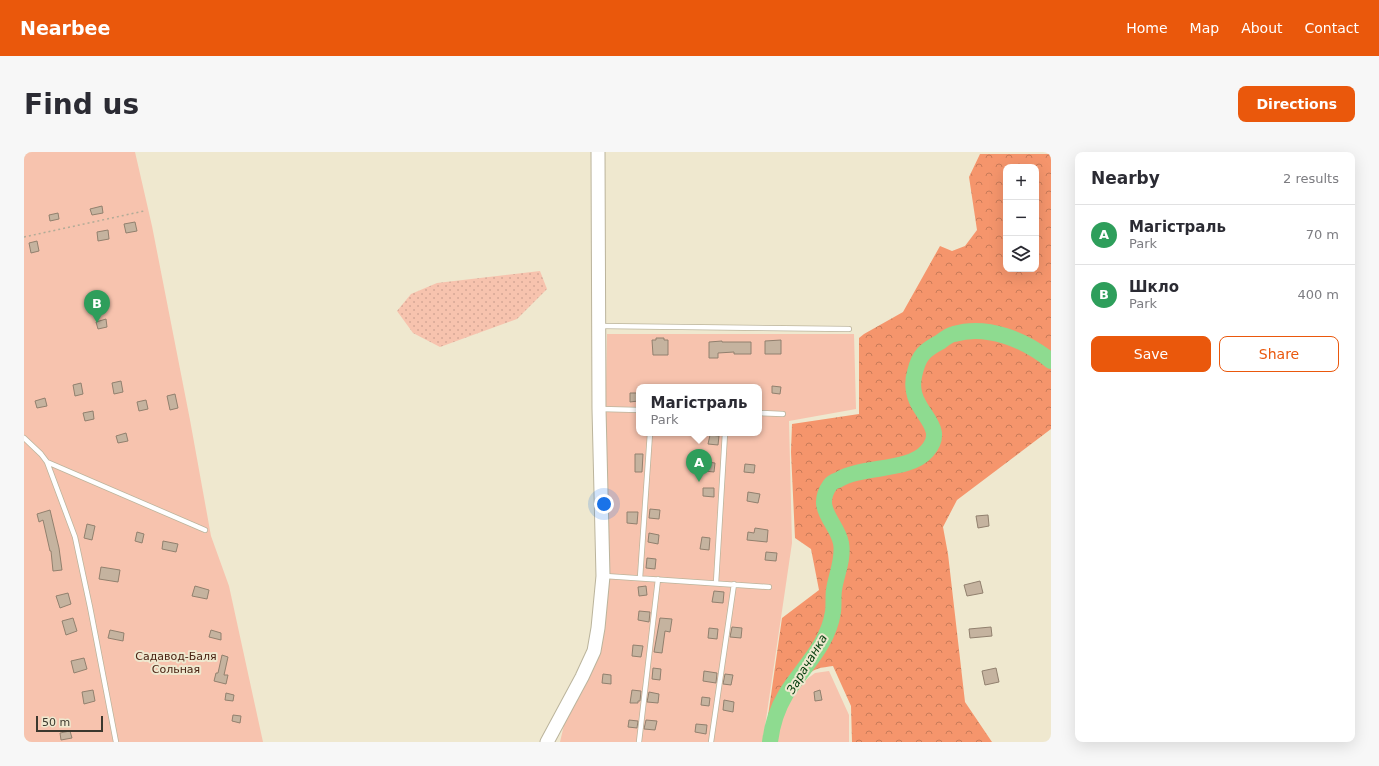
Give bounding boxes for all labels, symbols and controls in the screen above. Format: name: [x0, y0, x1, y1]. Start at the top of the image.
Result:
text: Nearbee: [20, 17, 110, 39]
text: Home: [1126, 20, 1168, 36]
text: Map: [1190, 20, 1219, 36]
text: About: [1241, 20, 1283, 36]
text: Contact: [1305, 20, 1359, 36]
button: Directions: [1238, 86, 1355, 122]
text: Find us: [24, 88, 139, 121]
map controls: [1003, 164, 1039, 272]
button: +: [1003, 164, 1039, 200]
text: Nearby: [1091, 168, 1160, 188]
text: 2 results: [1283, 171, 1339, 186]
button: −: [1003, 200, 1039, 236]
text: Магістраль: [1129, 218, 1226, 236]
text: A: [1099, 227, 1109, 242]
text: 70 m: [1306, 227, 1339, 242]
button: layers: [1003, 236, 1039, 272]
text: Park: [1129, 236, 1157, 251]
text: Шкло: [1129, 278, 1179, 296]
text: B: [1099, 287, 1109, 302]
text: 400 m: [1297, 287, 1339, 302]
pin: B: [84, 290, 110, 323]
text: Park: [1129, 296, 1157, 311]
button: Save: [1091, 336, 1211, 372]
button: Share: [1219, 336, 1339, 372]
popup: [636, 384, 762, 436]
text: Магістраль: [651, 394, 747, 412]
text: Park: [651, 412, 679, 427]
pin: A: [686, 449, 712, 482]
your location: [594, 494, 614, 514]
water label: Зарачанка: [784, 632, 830, 696]
park label: Садавод-Баля Сольная: [135, 650, 217, 676]
scale bar: [36, 714, 103, 733]
text: 50 m: [42, 716, 70, 729]

